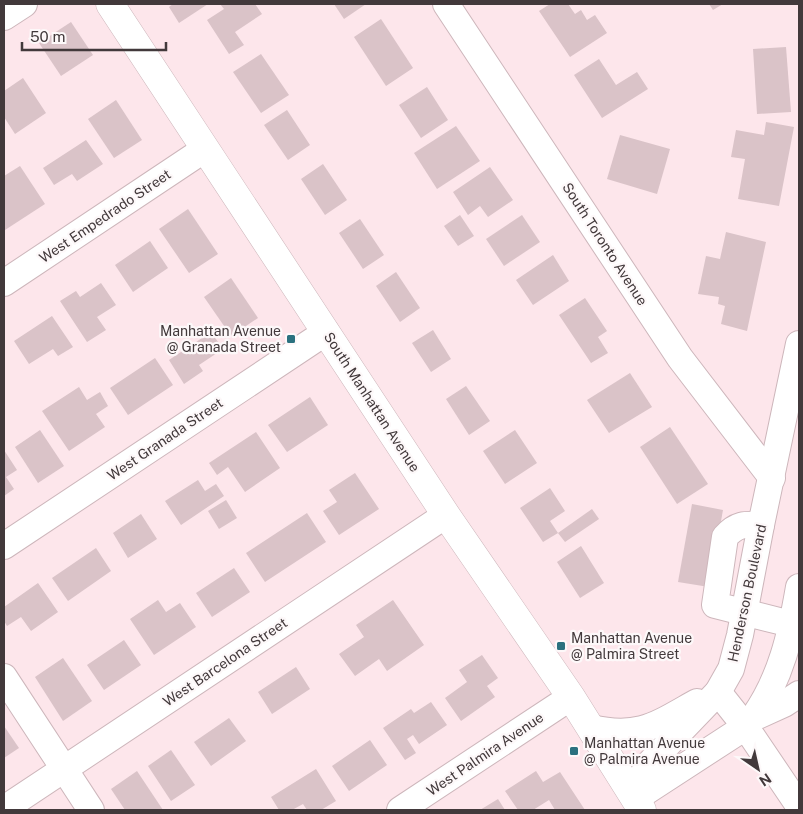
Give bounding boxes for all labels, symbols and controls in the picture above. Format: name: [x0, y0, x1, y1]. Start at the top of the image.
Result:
scale bar: [22, 20, 166, 52]
text: 50 m: [30, 28, 65, 45]
street label: West Empedrado Street: [36, 166, 174, 266]
street label: South Toronto Avenue: [559, 180, 651, 308]
place label: Manhattan Avenue @ Granada Street: [160, 323, 281, 355]
street label: South Manhattan Avenue: [321, 329, 423, 475]
marker: Manhattan Avenue @ Granada Street: [285, 333, 297, 345]
street label: West Granada Street: [104, 394, 226, 484]
street label: Henderson Boulevard: [725, 523, 769, 663]
street label: West Barcelona Street: [160, 614, 290, 710]
place label: Manhattan Avenue @ Palmira Street: [571, 630, 692, 662]
marker: Manhattan Avenue @ Palmira Street: [555, 640, 567, 652]
street label: West Palmira Avenue: [424, 709, 546, 799]
place label: Manhattan Avenue @ Palmira Avenue: [584, 735, 705, 767]
north arrow: [733, 744, 783, 794]
marker: Manhattan Avenue @ Palmira Avenue: [568, 745, 580, 757]
text: N: [756, 770, 774, 789]

